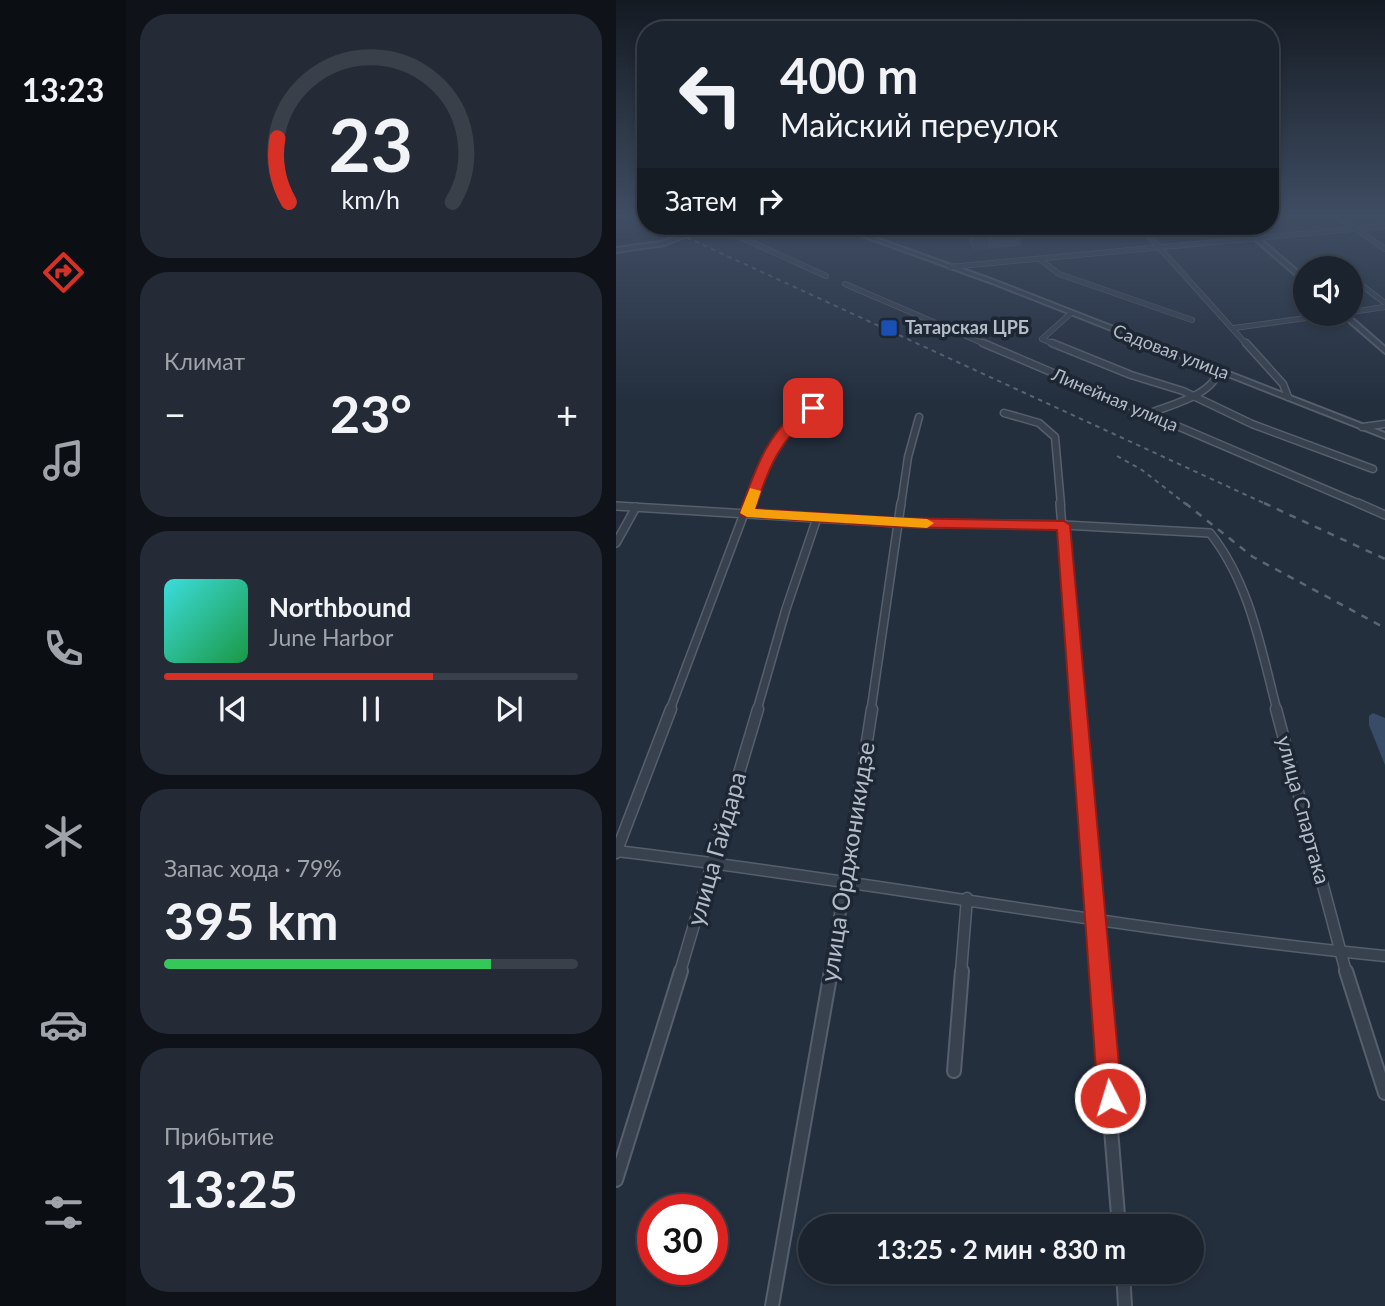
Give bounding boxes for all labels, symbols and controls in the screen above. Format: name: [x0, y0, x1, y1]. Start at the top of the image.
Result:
text: 400 m: [780, 46, 918, 104]
icon: left: [665, 49, 756, 140]
text: 13:23: [22, 70, 104, 109]
text: 23: [329, 101, 413, 189]
text: Майский переулок: [780, 105, 1058, 144]
icon: right: [751, 182, 789, 220]
text: km/h: [342, 184, 400, 214]
text: Затем: [665, 185, 737, 217]
icon: directions: [39, 248, 88, 297]
map controls: [1293, 256, 1363, 326]
button: sound: [1293, 256, 1363, 326]
place label: Татарская ЦРБ: [905, 316, 1029, 338]
marker: Татарская ЦРБ: [879, 318, 899, 338]
street label: Садовая улица: [1110, 319, 1233, 383]
text: Климат: [164, 347, 245, 375]
street label: Линейная улица: [1048, 362, 1182, 436]
pin: [783, 378, 843, 438]
text: 23°: [330, 382, 412, 444]
icon: arrive: [794, 389, 832, 427]
text: −: [164, 391, 186, 437]
text: +: [556, 391, 578, 437]
icon: music: [39, 436, 88, 485]
text: Northbound: [269, 591, 411, 623]
text: June Harbor: [269, 623, 393, 651]
icon: phone: [39, 624, 88, 673]
icon: previous: [214, 690, 252, 728]
icon: pause: [352, 690, 390, 728]
icon: next: [490, 690, 528, 728]
street label: улица Спартака: [1273, 733, 1336, 887]
street label: улица Орджоникидзе: [813, 740, 880, 984]
street label: улица Гайдара: [680, 768, 751, 929]
icon: climate: [39, 812, 88, 861]
text: Запас хода · 79%: [164, 854, 342, 882]
text: 395 km: [164, 889, 338, 951]
icon: car: [39, 1000, 88, 1049]
position arrow: [1073, 1061, 1147, 1135]
text: Прибытие: [164, 1122, 274, 1150]
text: 13:25: [164, 1157, 298, 1219]
icon: filters: [39, 1188, 88, 1237]
speed limit sign: 30: [637, 1194, 728, 1285]
text: 13:25 · 2 мин · 830 m: [876, 1233, 1126, 1265]

